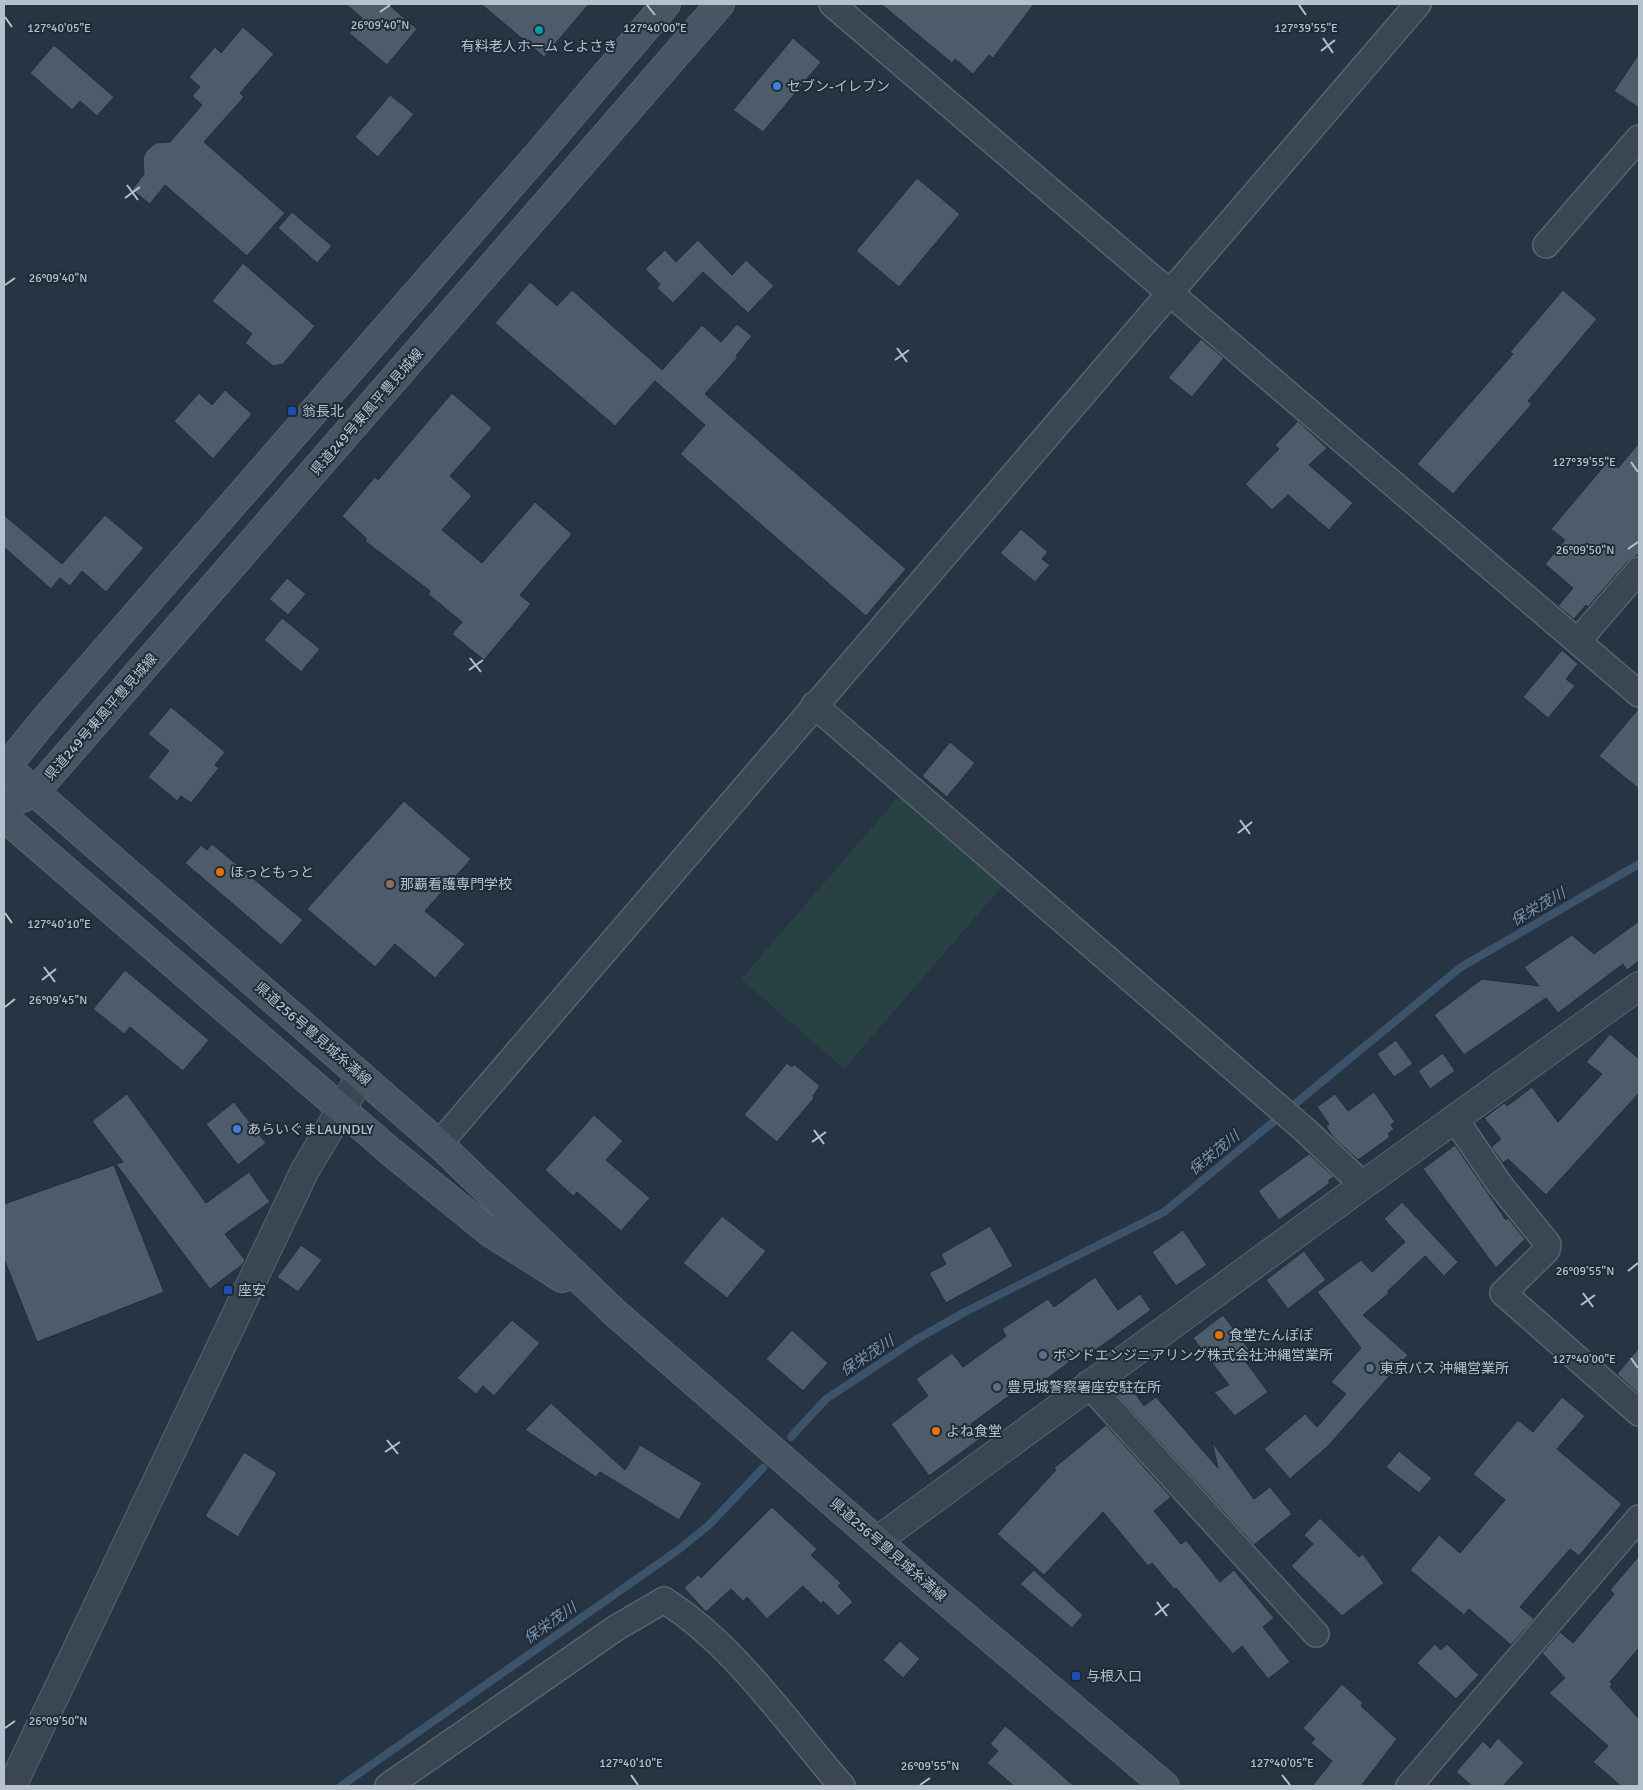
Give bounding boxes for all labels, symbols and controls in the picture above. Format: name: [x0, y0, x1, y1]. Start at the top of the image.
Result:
text: 26°09'40"N: [351, 18, 409, 33]
text: 127°40'05"E: [27, 21, 91, 36]
text: 127°40'00"E: [623, 21, 687, 36]
text: 127°39'55"E: [1274, 21, 1338, 36]
marker: 有料老人ホーム とよさき: [533, 24, 545, 36]
place label: 有料老人ホーム とよさき: [461, 38, 617, 55]
place label: セブン-イレブン: [787, 78, 890, 95]
marker: セブン-イレブン: [771, 80, 783, 92]
text: 26°09'40"N: [29, 271, 87, 286]
street label: 県道249号東風平豊見城線: [307, 345, 427, 479]
place label: 翁長北: [302, 403, 344, 420]
marker: 翁長北: [286, 405, 298, 417]
text: 127°39'55"E: [1552, 455, 1616, 470]
text: 26°09'50"N: [1556, 543, 1614, 558]
street label: 県道249号東風平豊見城線: [41, 650, 161, 784]
place label: ほっともっと: [230, 864, 314, 881]
marker: ほっともっと: [214, 866, 226, 878]
place label: 那覇看護専門学校: [400, 876, 512, 893]
marker: 那覇看護専門学校: [384, 878, 396, 890]
water label: 保栄茂川: [1508, 883, 1570, 930]
text: 127°40'10"E: [27, 917, 91, 932]
street label: 県道256号豊見城糸満線: [251, 979, 375, 1089]
text: 26°09'45"N: [29, 993, 87, 1008]
place label: あらいぐまLAUNDLY: [247, 1121, 373, 1138]
marker: あらいぐまLAUNDLY: [231, 1123, 243, 1135]
water label: 保栄茂川: [1185, 1126, 1245, 1179]
text: 26°09'55"N: [1556, 1264, 1614, 1279]
place label: 座安: [238, 1282, 266, 1299]
marker: 座安: [222, 1284, 234, 1296]
place label: 食堂たんぽぽ: [1229, 1327, 1313, 1344]
marker: 食堂たんぽぽ: [1213, 1329, 1225, 1341]
water label: 保栄茂川: [837, 1331, 899, 1380]
place label: ボンドエンジニアリング株式会社沖縄営業所: [1053, 1347, 1333, 1364]
marker: ボンドエンジニアリング株式会社沖縄営業所: [1037, 1349, 1049, 1361]
text: 127°40'00"E: [1552, 1352, 1616, 1367]
place label: 東京バス 沖縄営業所: [1380, 1360, 1509, 1377]
marker: 東京バス 沖縄営業所: [1364, 1362, 1376, 1374]
place label: 豊見城警察署座安駐在所: [1007, 1379, 1161, 1396]
marker: 豊見城警察署座安駐在所: [991, 1381, 1003, 1393]
place label: よね食堂: [946, 1423, 1002, 1440]
marker: よね食堂: [930, 1425, 942, 1437]
street label: 県道256号豊見城糸満線: [826, 1495, 950, 1605]
water label: 保栄茂川: [520, 1597, 581, 1648]
place label: 与根入口: [1086, 1668, 1142, 1685]
marker: 与根入口: [1070, 1670, 1082, 1682]
text: 26°09'50"N: [29, 1714, 87, 1729]
text: 127°40'10"E: [599, 1756, 663, 1771]
text: 127°40'05"E: [1250, 1756, 1314, 1771]
text: 26°09'55"N: [901, 1759, 959, 1774]

